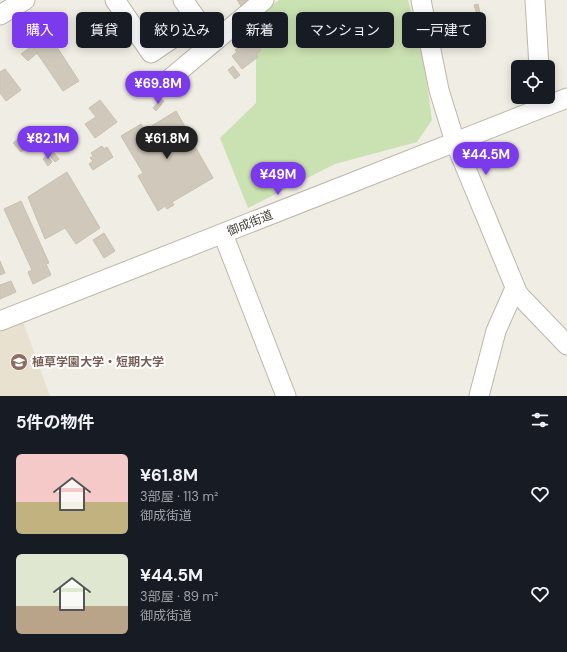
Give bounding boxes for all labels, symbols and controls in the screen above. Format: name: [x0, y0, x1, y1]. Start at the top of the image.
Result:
chip: 購入: [12, 12, 68, 48]
chip: 賃貸: [76, 12, 132, 48]
chip: 絞り込み: [140, 12, 224, 48]
chip: 新着: [232, 12, 288, 48]
chip: マンション: [296, 12, 394, 48]
chip: 一戸建て: [402, 12, 486, 48]
map controls: [511, 60, 555, 104]
button: locate: [511, 60, 555, 104]
pin: ¥69.8M: [125, 71, 191, 105]
text: ¥69.8M: [134, 75, 182, 92]
pin: ¥82.1M: [15, 126, 81, 160]
pin: ¥61.8M: [134, 126, 200, 160]
text: ¥82.1M: [26, 130, 70, 147]
text: ¥61.8M: [145, 130, 189, 147]
pin: ¥44.5M: [453, 142, 519, 176]
text: ¥44.5M: [462, 146, 510, 163]
pin: ¥49M: [254, 162, 302, 196]
text: ¥49M: [260, 166, 296, 183]
street label: 御成街道: [225, 207, 275, 239]
school or university icon: 植草学園大学・短期大学: [9, 352, 29, 372]
place label: 植草学園大学・短期大学: [32, 354, 164, 370]
icon: filters: [529, 409, 551, 431]
text: 5件の物件: [16, 411, 95, 433]
text: ¥61.8M: [140, 464, 198, 486]
icon: home: [48, 470, 96, 518]
icon: heart: [529, 483, 551, 505]
text: 3部屋 · 113 m²: [140, 488, 218, 505]
text: 御成街道: [140, 507, 192, 524]
text: ¥44.5M: [140, 564, 203, 586]
icon: home: [48, 570, 96, 618]
icon: heart: [529, 583, 551, 605]
text: 3部屋 · 89 m²: [140, 588, 218, 605]
text: 御成街道: [140, 607, 192, 624]

